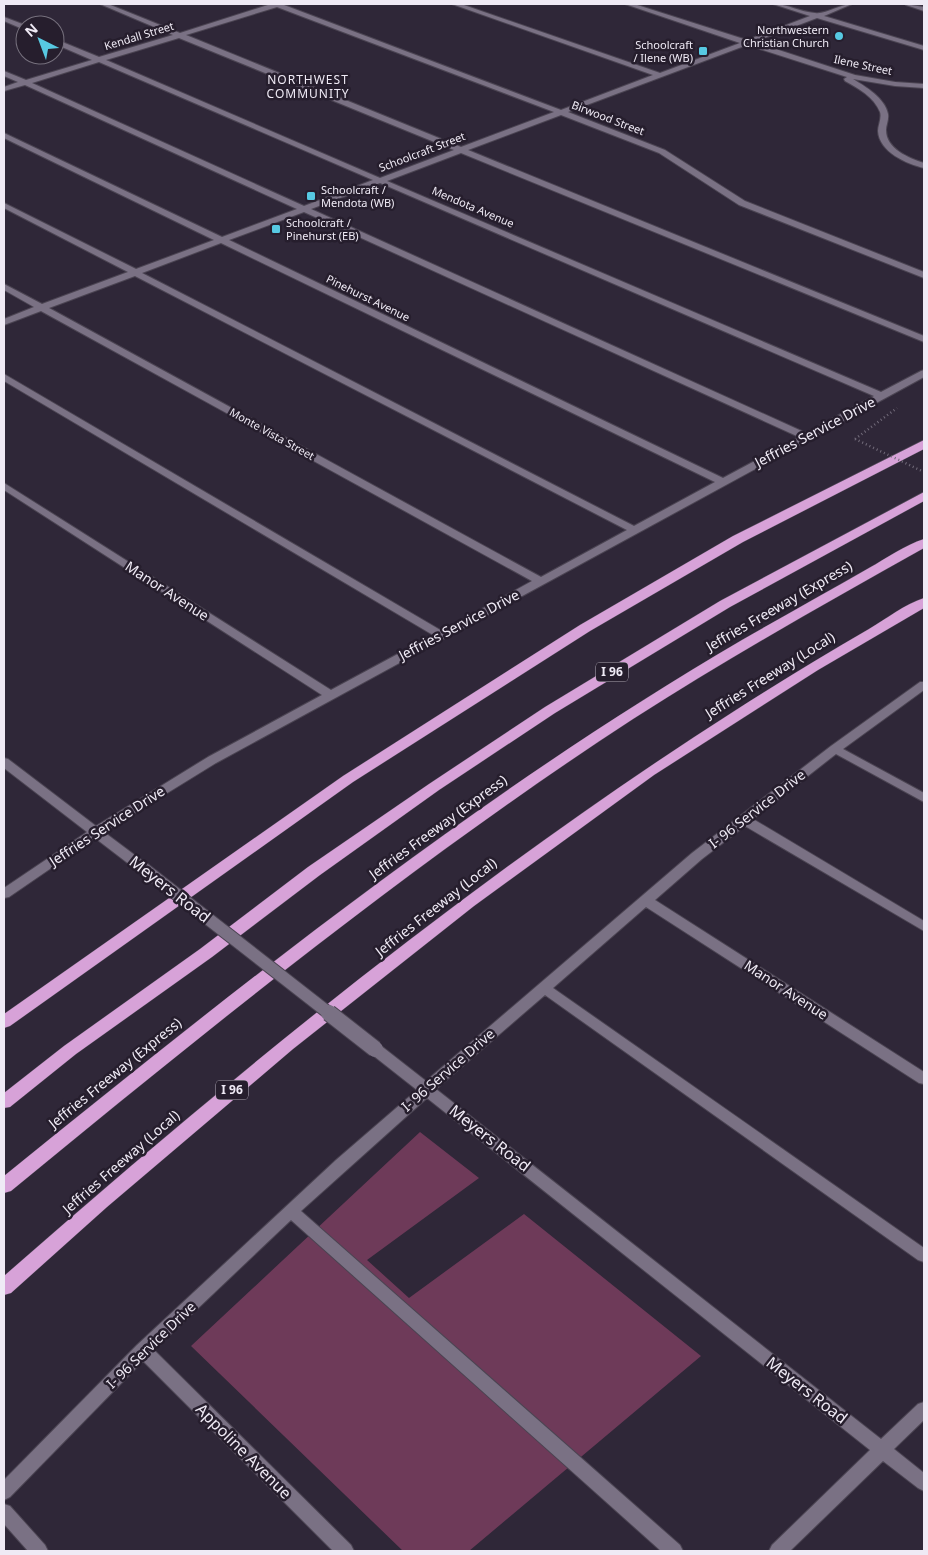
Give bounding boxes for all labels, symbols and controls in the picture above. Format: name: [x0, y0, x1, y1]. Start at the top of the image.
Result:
north arrow: [15, 15, 65, 65]
street label: Kendall Street: [102, 18, 175, 53]
text: N: [20, 19, 42, 41]
place label: Northwestern Christian Church: [743, 22, 829, 50]
marker: Northwestern Christian Church: [833, 30, 845, 42]
place label: Schoolcraft / Ilene (WB): [633, 37, 693, 65]
marker: Schoolcraft / Ilene (WB): [697, 45, 709, 57]
street label: Ilene Street: [833, 51, 894, 78]
district label: NORTHWEST COMMUNITY: [267, 71, 349, 102]
street label: Birwood Street: [570, 97, 647, 138]
street label: Schoolcraft Street: [376, 128, 467, 175]
place label: Schoolcraft / Mendota (WB): [321, 182, 394, 210]
street label: Mendota Avenue: [430, 182, 517, 231]
marker: Schoolcraft / Mendota (WB): [305, 190, 317, 202]
place label: Schoolcraft / Pinehurst (EB): [286, 215, 359, 243]
marker: Schoolcraft / Pinehurst (EB): [270, 223, 282, 235]
street label: Pinehurst Avenue: [324, 271, 413, 324]
street label: Jeffries Service Drive: [749, 392, 878, 472]
street label: Monte Vista Street: [227, 404, 317, 463]
street label: Manor Avenue: [122, 556, 213, 625]
street label: Jeffries Freeway (Express): [700, 556, 855, 656]
street label: Jeffries Service Drive: [393, 585, 522, 665]
street label: Jeffries Freeway (Local): [700, 627, 838, 723]
road number: I 96: [596, 662, 628, 682]
street label: I- 96 Service Drive: [705, 765, 809, 852]
street label: Jeffries Freeway (Express): [363, 770, 510, 884]
street label: Jeffries Service Drive: [44, 781, 168, 871]
street label: Meyers Road: [125, 850, 215, 928]
street label: Jeffries Freeway (Local): [369, 853, 500, 961]
street label: Manor Avenue: [741, 955, 832, 1024]
street label: Jeffries Freeway (Express): [43, 1013, 185, 1133]
street label: I- 96 Service Drive: [397, 1024, 498, 1115]
road number: I 96: [216, 1080, 248, 1100]
street label: Meyers Road: [445, 1099, 535, 1177]
street label: Jeffries Freeway (Local): [57, 1105, 183, 1219]
street label: I- 96 Service Drive: [102, 1297, 200, 1392]
street label: Meyers Road: [762, 1351, 852, 1429]
street label: Appoline Avenue: [191, 1398, 297, 1504]

